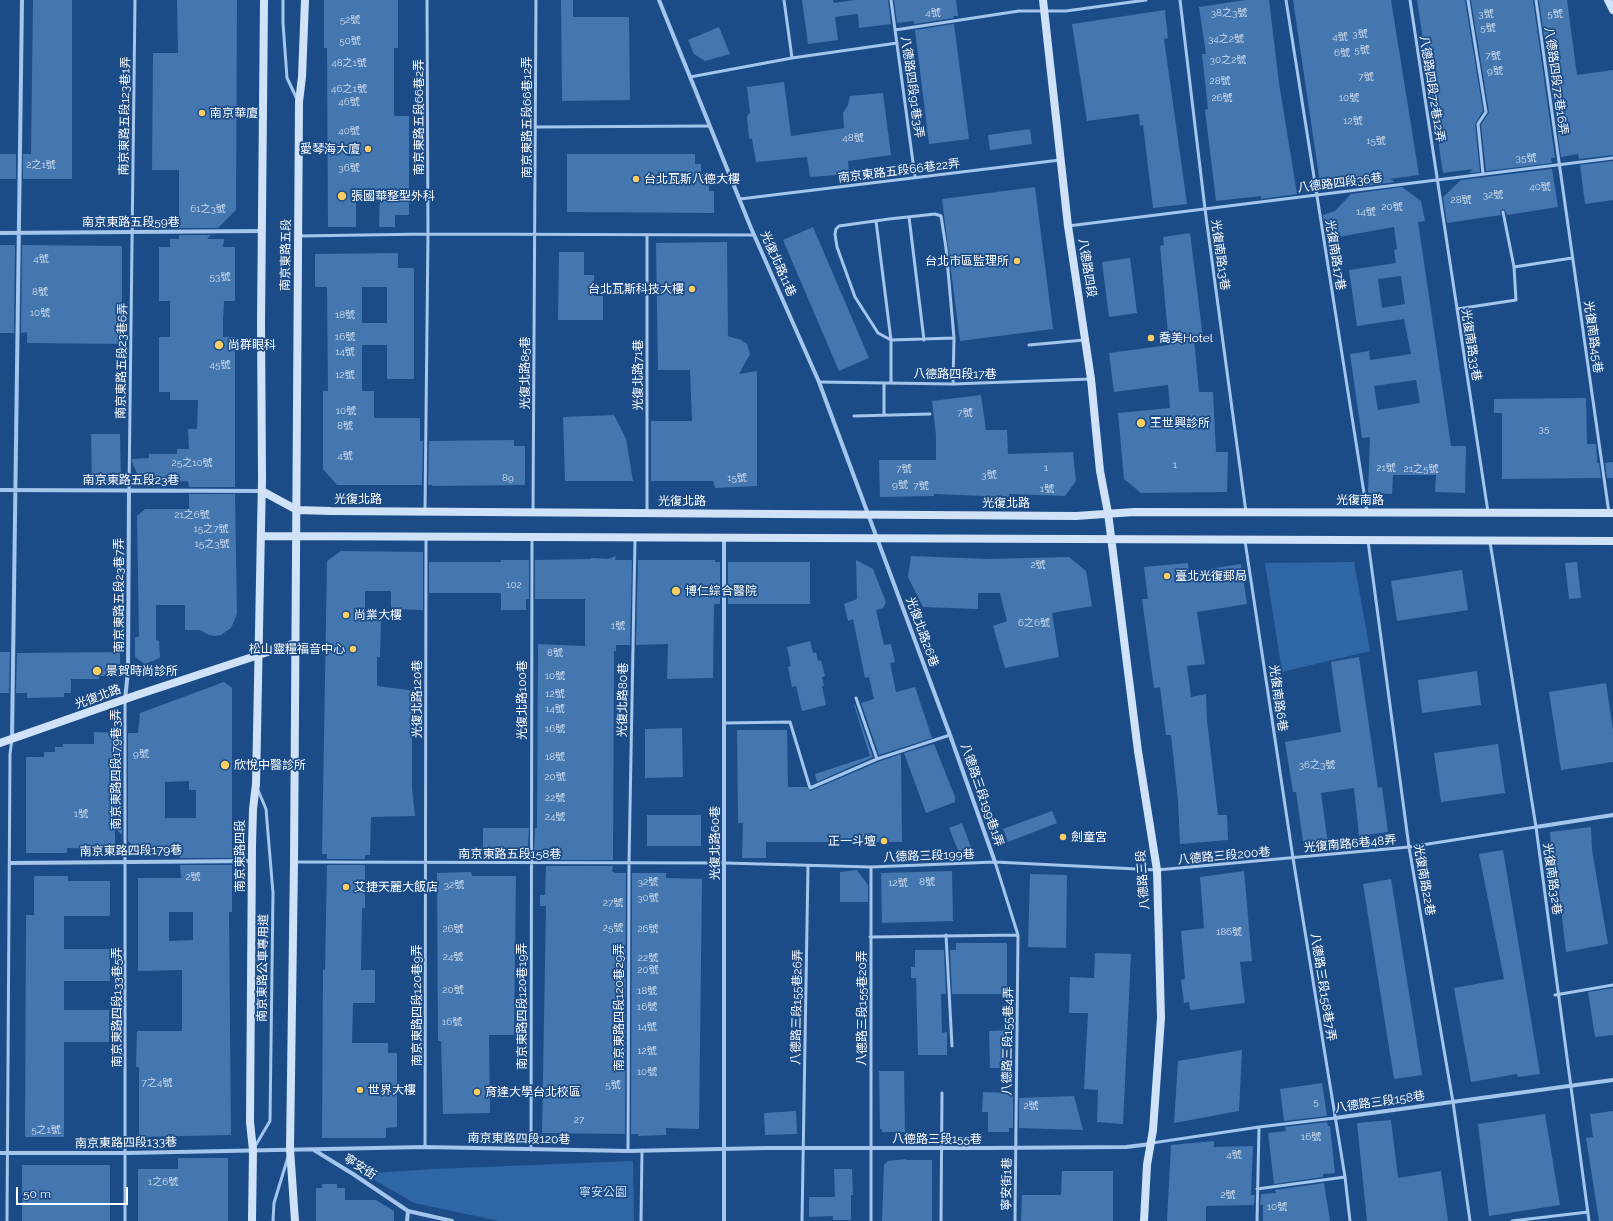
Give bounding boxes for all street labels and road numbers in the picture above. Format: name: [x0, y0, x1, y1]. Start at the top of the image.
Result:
street label: 八德路四段72巷16弄: [1541, 26, 1571, 136]
street label: 八德路四段91巷3弄: [898, 35, 926, 139]
street label: 八德路四段72巷12弄: [1416, 35, 1448, 143]
street label: 南京東路五段123巷1弄: [117, 56, 133, 176]
street label: 南京東路五段66巷12弄: [520, 56, 534, 178]
street label: 南京東路五段66巷2弄: [412, 59, 426, 175]
street label: 南京東路五段66巷22弄: [837, 156, 961, 186]
street label: 八德路四段36巷: [1297, 171, 1383, 195]
street label: 南京東路五段59巷: [82, 215, 180, 229]
street label: 南京東路五段: [278, 219, 294, 291]
street label: 光復南路13巷: [1208, 219, 1232, 291]
street label: 光復南路17巷: [1322, 219, 1348, 291]
street label: 光復北路11巷: [757, 229, 799, 299]
street label: 八德路四段: [1075, 237, 1099, 299]
street label: 光復南路45巷: [1581, 300, 1605, 374]
street label: 南京東路五段23巷6弄: [114, 303, 130, 419]
street label: 光復南路33巷: [1458, 308, 1484, 382]
street label: 光復北路85巷: [518, 336, 532, 410]
street label: 光復北路71巷: [631, 339, 645, 411]
street label: 八德路四段17巷: [913, 367, 997, 381]
street label: 南京東路五段23巷: [83, 473, 179, 487]
street label: 光復北路: [334, 492, 382, 506]
street label: 光復南路: [1336, 493, 1384, 507]
street label: 光復北路: [658, 494, 706, 508]
street label: 光復北路: [982, 496, 1030, 510]
street label: 南京東路五段23巷7弄: [112, 537, 126, 653]
street label: 光復北路26巷: [903, 595, 941, 669]
street label: 光復北路120巷: [410, 660, 424, 738]
street label: 光復北路100巷: [515, 660, 529, 740]
street label: 光復北路80巷: [615, 663, 631, 737]
street label: 光復南路6巷: [1266, 664, 1290, 732]
street label: 光復北路: [73, 682, 123, 712]
street label: 南京東路四段179巷3弄: [109, 709, 123, 829]
street label: 八德路三段199巷1弄: [958, 741, 1006, 849]
street label: 光復北路60巷: [708, 806, 722, 880]
street label: 南京東路四段: [233, 820, 247, 892]
street label: 光復南路6巷48弄: [1303, 833, 1397, 855]
street label: 光復南路32巷: [1540, 842, 1564, 916]
street label: 南京東路四段179巷: [80, 843, 182, 859]
street label: 光復南路22巷: [1411, 843, 1437, 917]
street label: 八德路三段200巷: [1177, 845, 1271, 867]
street label: 南京東路五段158巷: [459, 847, 561, 861]
street label: 八德路三段199巷: [883, 847, 975, 865]
street label: 八德路三段: [1134, 850, 1152, 910]
street label: 南京東路公車專用道: [255, 914, 271, 1022]
street label: 八德路三段158巷7弄: [1307, 932, 1339, 1042]
street label: 南京東路四段120巷19弄: [515, 943, 529, 1069]
street label: 南京東路四段120巷29弄: [612, 943, 626, 1071]
street label: 南京東路四段120巷9弄: [410, 944, 424, 1066]
street label: 南京東路四段133巷5弄: [110, 947, 124, 1067]
street label: 八德路三段155巷26弄: [789, 949, 805, 1065]
street label: 八德路三段155巷20弄: [855, 950, 869, 1066]
street label: 八德路三段155巷4弄: [1000, 986, 1016, 1096]
street label: 八德路三段158巷: [1334, 1089, 1426, 1115]
street label: 南京東路四段120巷: [468, 1131, 570, 1147]
street label: 八德路三段155巷: [892, 1132, 982, 1146]
street label: 南京東路四段133巷: [75, 1135, 177, 1151]
street label: 寧安街: [341, 1151, 379, 1183]
street label: 寧安街1巷: [999, 1157, 1015, 1211]

